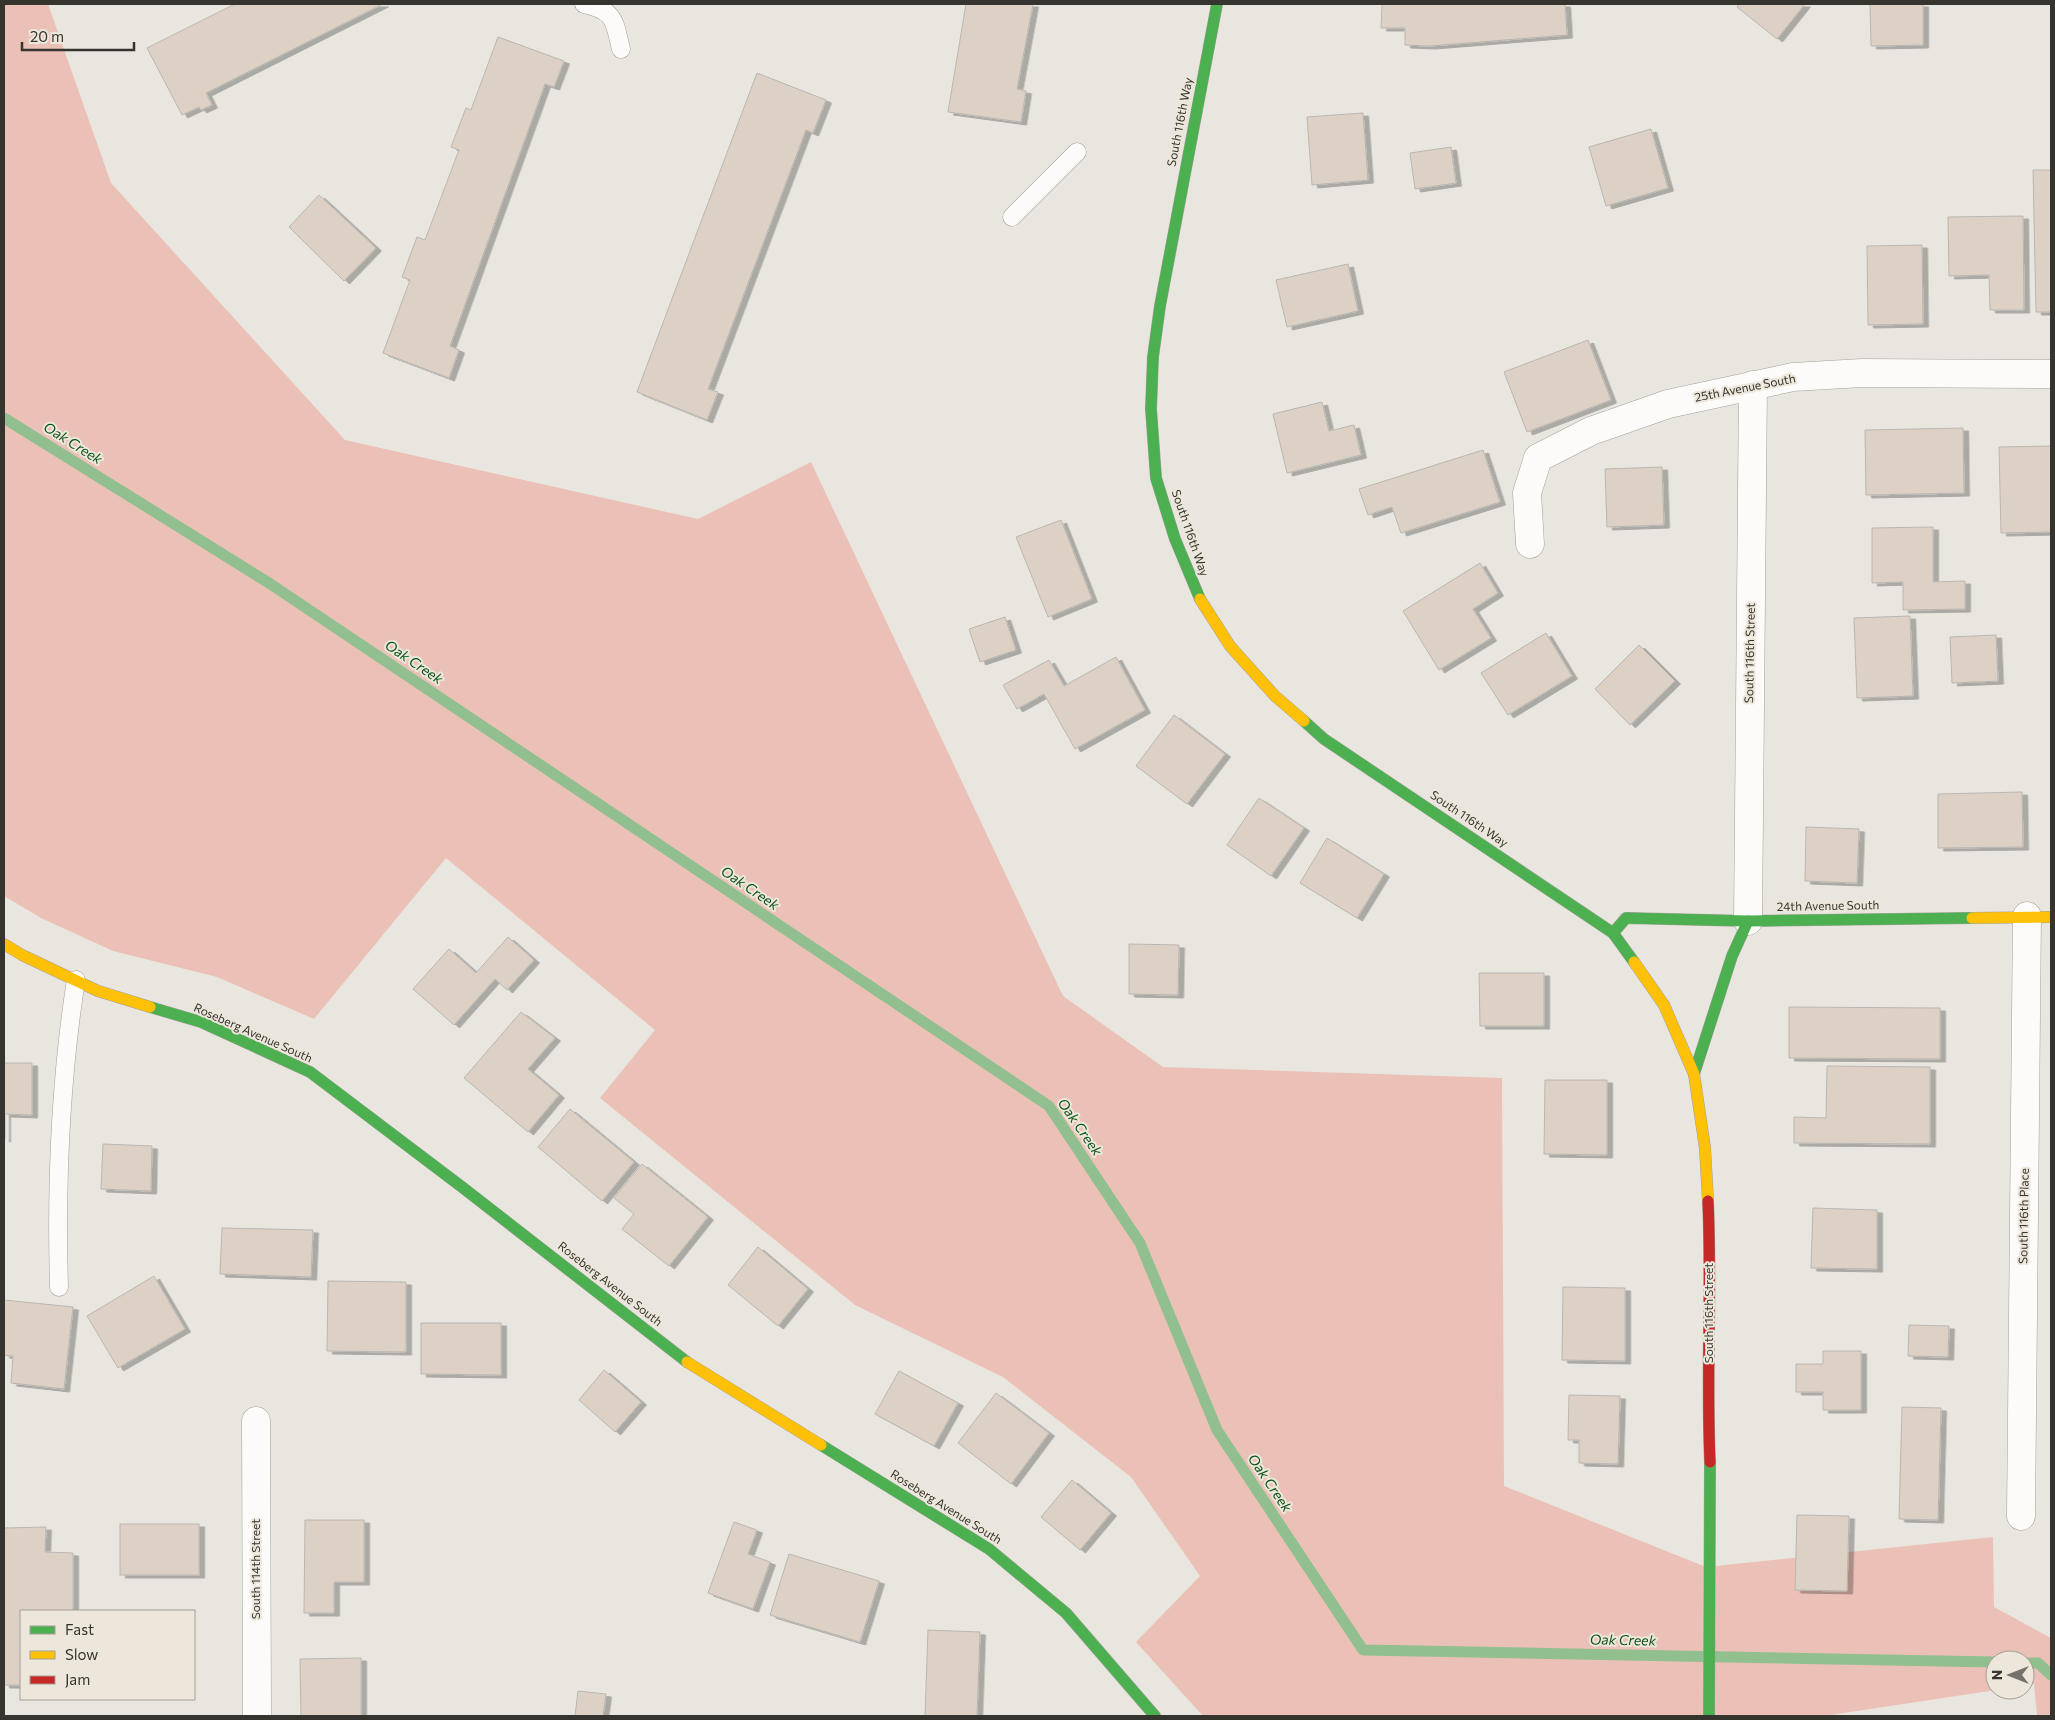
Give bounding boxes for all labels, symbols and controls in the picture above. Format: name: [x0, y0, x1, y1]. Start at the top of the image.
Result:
scale bar: [22, 20, 135, 52]
text: 20 m: [30, 27, 64, 45]
street label: South 116th Way: [1164, 76, 1195, 168]
street label: 25th Avenue South: [1693, 370, 1797, 404]
water label: Oak Creek: [41, 418, 106, 468]
street label: South 116th Way: [1170, 488, 1212, 578]
street label: South 116th Street: [1741, 603, 1757, 703]
water label: Oak Creek: [382, 636, 447, 687]
street label: South 116th Way: [1428, 787, 1511, 849]
water label: Oak Creek: [718, 862, 783, 913]
street label: 24th Avenue South: [1776, 897, 1879, 913]
street label: Roseberg Avenue South: [192, 1000, 315, 1065]
water label: Oak Creek: [1054, 1095, 1107, 1159]
street label: South 116th Place: [2015, 1168, 2031, 1264]
street label: Roseberg Avenue South: [556, 1238, 666, 1328]
street label: South 116th Street: [1701, 1263, 1715, 1363]
water label: Oak Creek: [1245, 1450, 1296, 1515]
street label: Roseberg Avenue South: [888, 1466, 1005, 1546]
street label: South 114th Street: [248, 1519, 262, 1619]
legend: [20, 1610, 195, 1700]
text: Fast: [65, 1620, 94, 1638]
water label: Oak Creek: [1590, 1630, 1657, 1649]
text: Slow: [65, 1645, 98, 1663]
north arrow: [1985, 1650, 2035, 1700]
text: Jam: [65, 1670, 90, 1688]
text: N: [1988, 1670, 2005, 1680]

